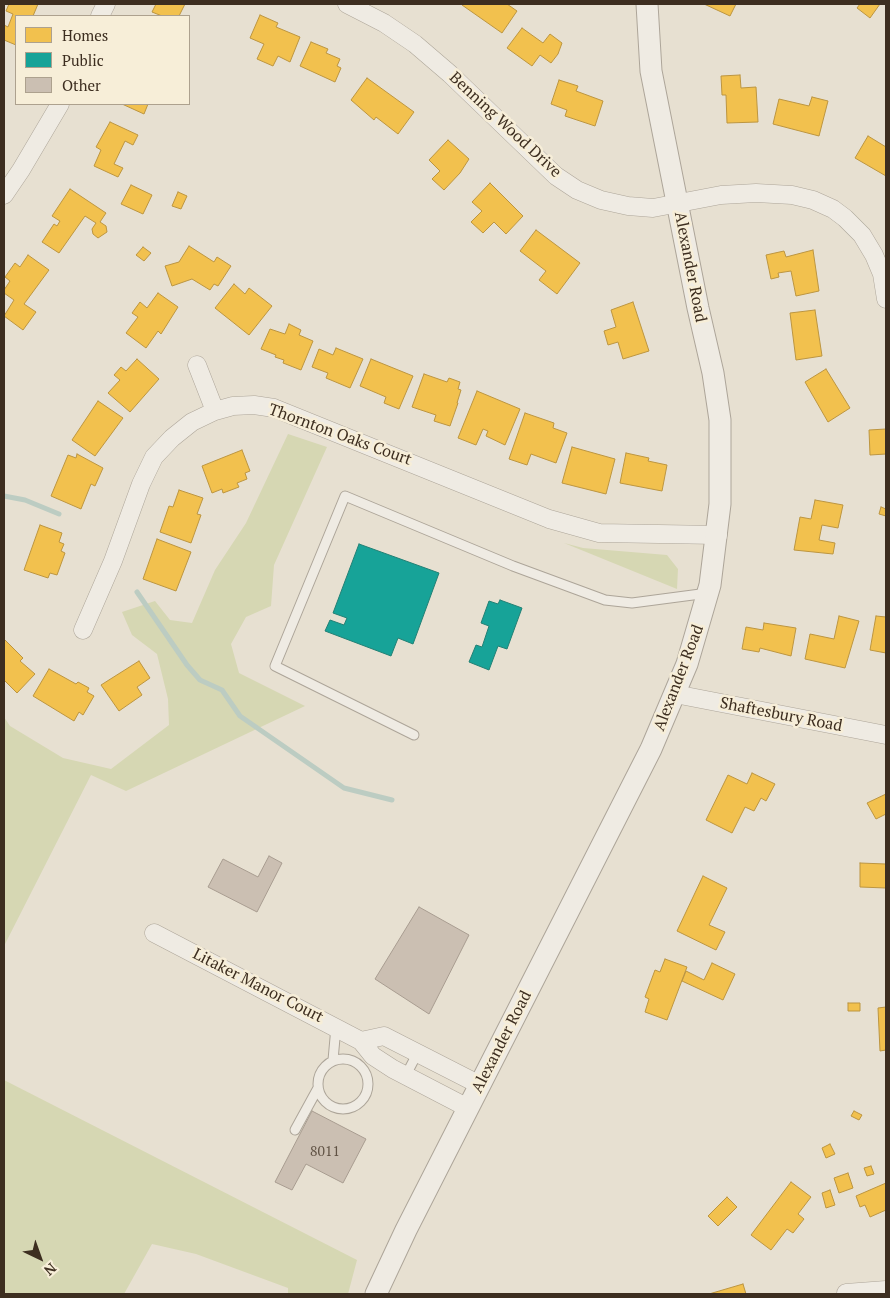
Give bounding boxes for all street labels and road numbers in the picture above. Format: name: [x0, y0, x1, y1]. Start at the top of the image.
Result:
street label: Benning Wood Drive: [445, 68, 565, 182]
street label: Alexander Road: [670, 210, 710, 324]
street label: Thornton Oaks Court: [266, 400, 414, 470]
street label: Alexander Road: [650, 622, 708, 734]
street label: Shaftesbury Road: [718, 694, 844, 736]
street label: Litaker Manor Court: [189, 945, 327, 1027]
street label: Alexander Road: [468, 988, 536, 1096]

